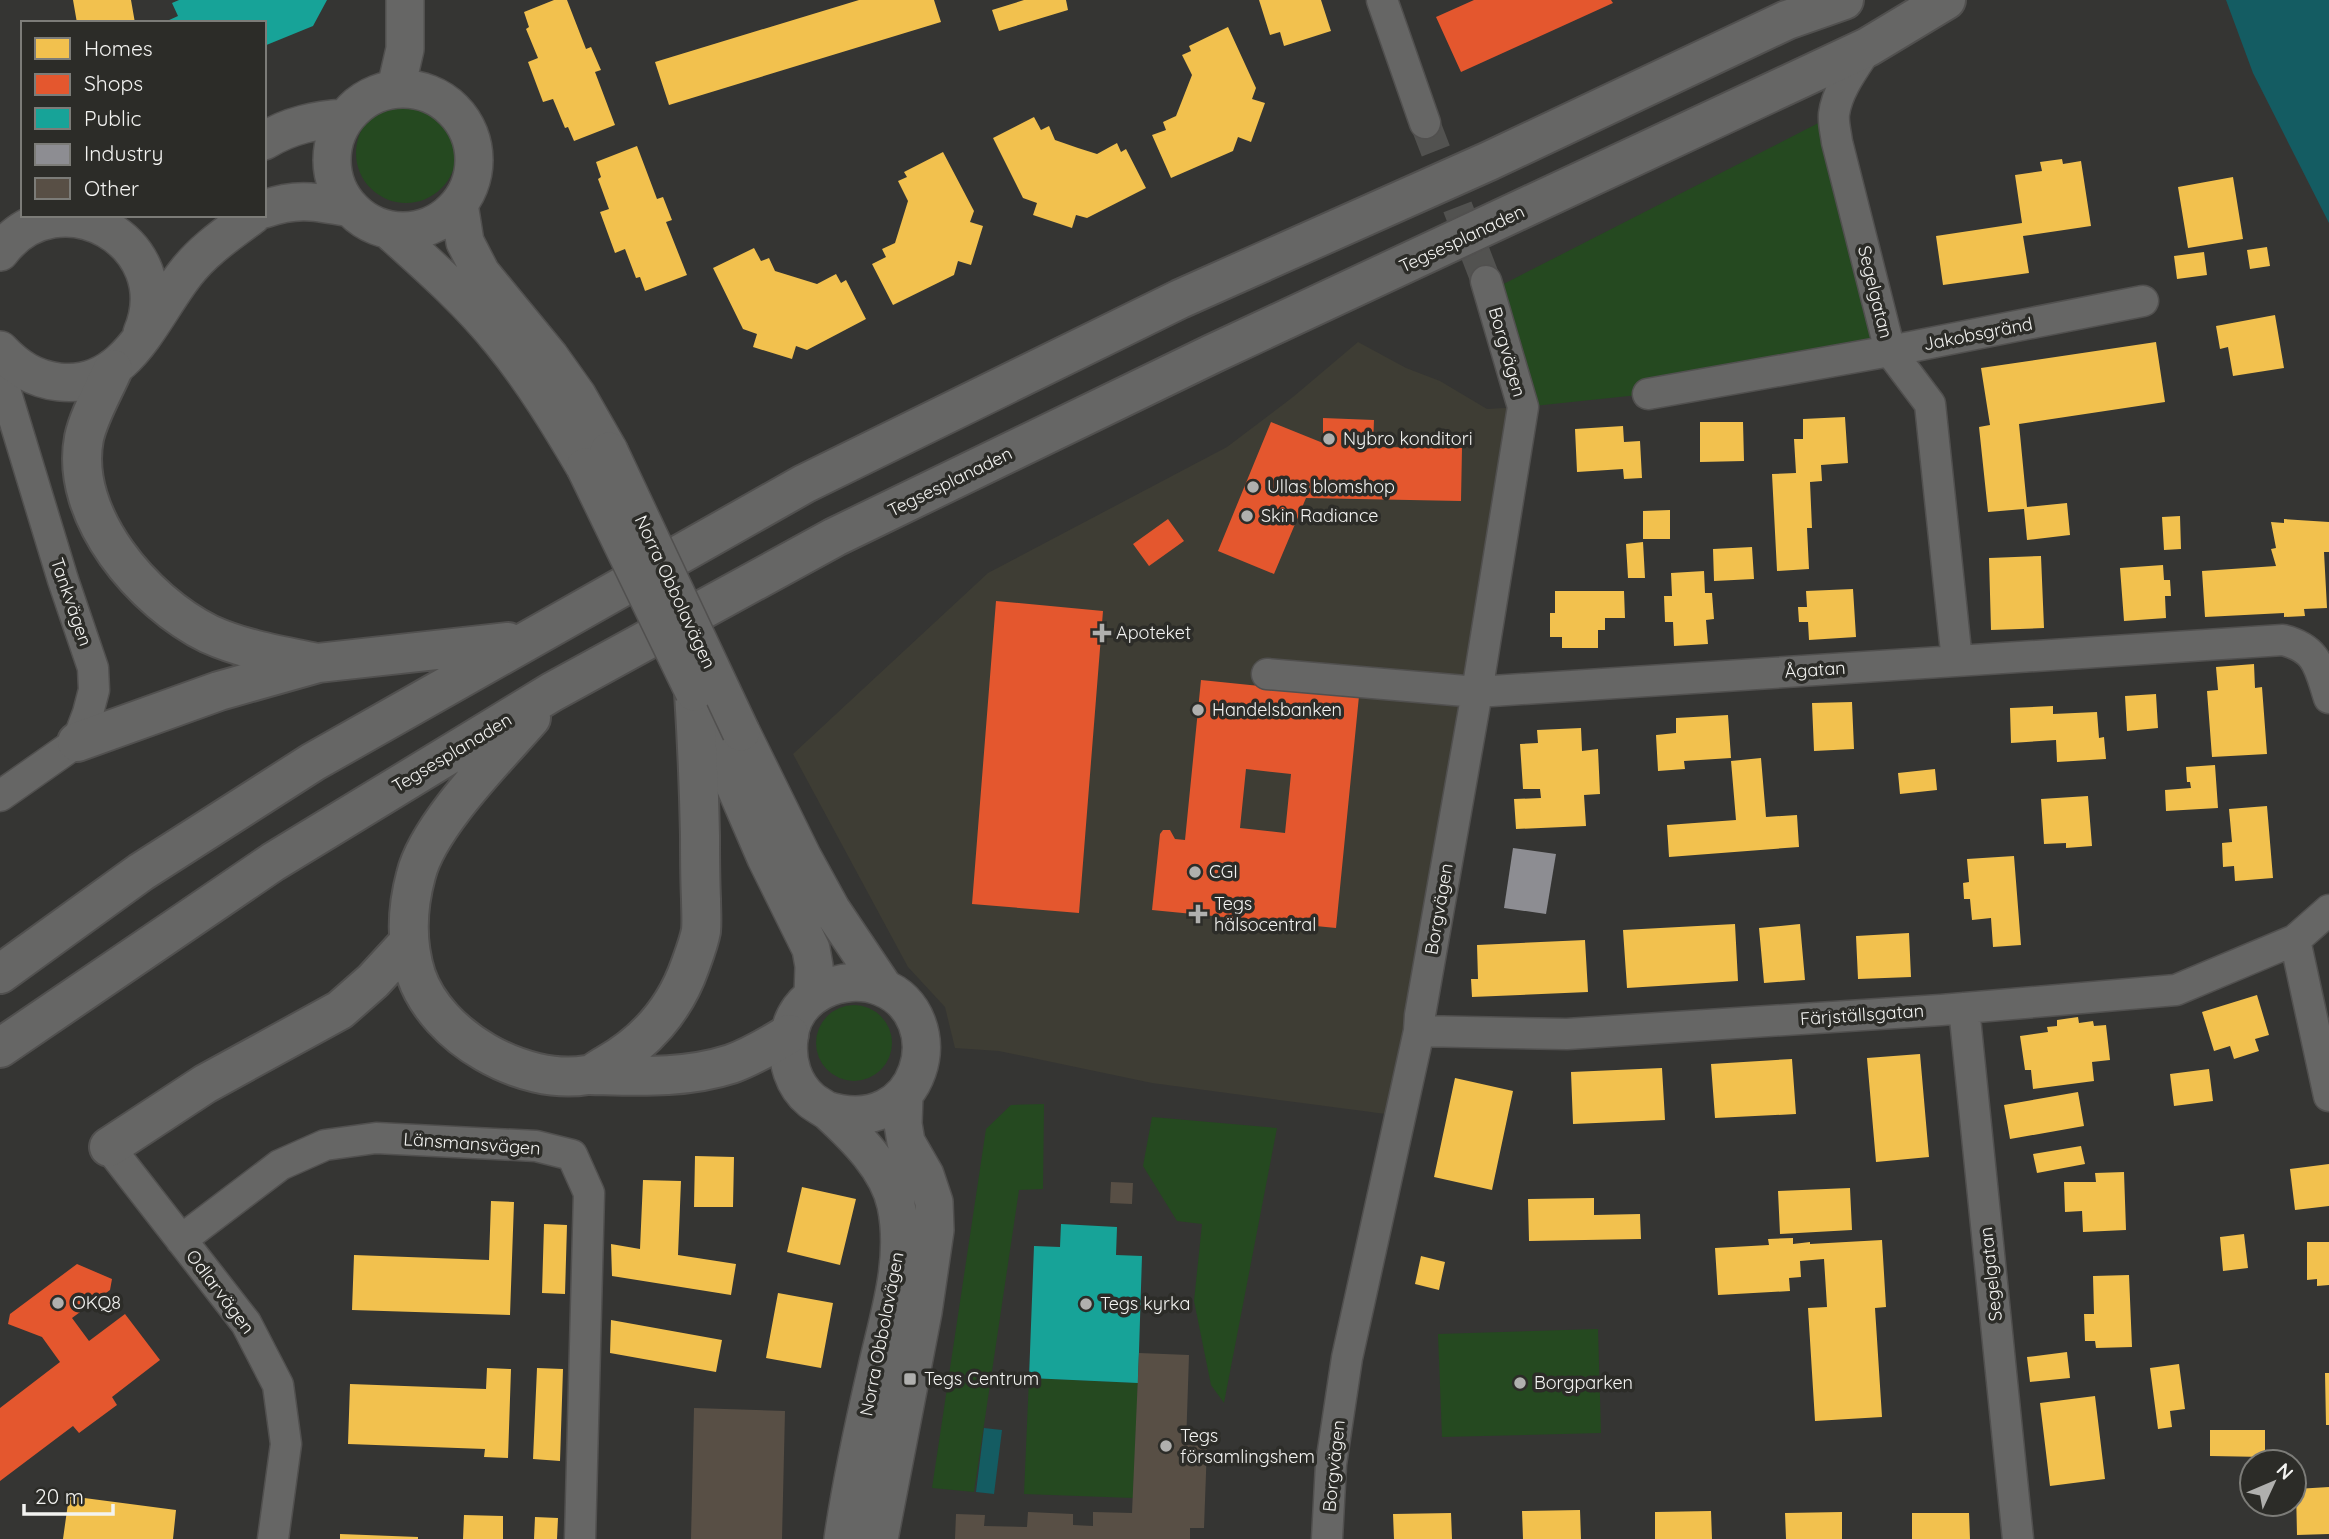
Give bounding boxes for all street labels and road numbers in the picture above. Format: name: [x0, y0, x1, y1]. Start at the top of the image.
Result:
street label: Tegsesplanaden: [1395, 199, 1528, 278]
street label: Segelgatan: [1853, 243, 1898, 341]
street label: Borgvägen: [1484, 304, 1531, 399]
street label: Jakobsgränd: [1921, 312, 2034, 355]
street label: Tegsesplanaden: [884, 441, 1016, 522]
street label: Norra Obbolavägen: [630, 511, 721, 672]
street label: Tankvägen: [46, 555, 97, 649]
street label: Ågatan: [1784, 656, 1846, 683]
street label: Tegsesplanaden: [388, 708, 516, 797]
street label: Borgvägen: [1419, 861, 1458, 956]
street label: Färjställsgatan: [1799, 999, 1925, 1030]
street label: Länsmansvägen: [403, 1127, 541, 1160]
street label: Segelgatan: [1974, 1226, 2007, 1322]
street label: Odlarvägen: [181, 1245, 260, 1338]
street label: Norra Obbolavägen: [854, 1250, 909, 1418]
street label: Borgvägen: [1317, 1419, 1350, 1513]

